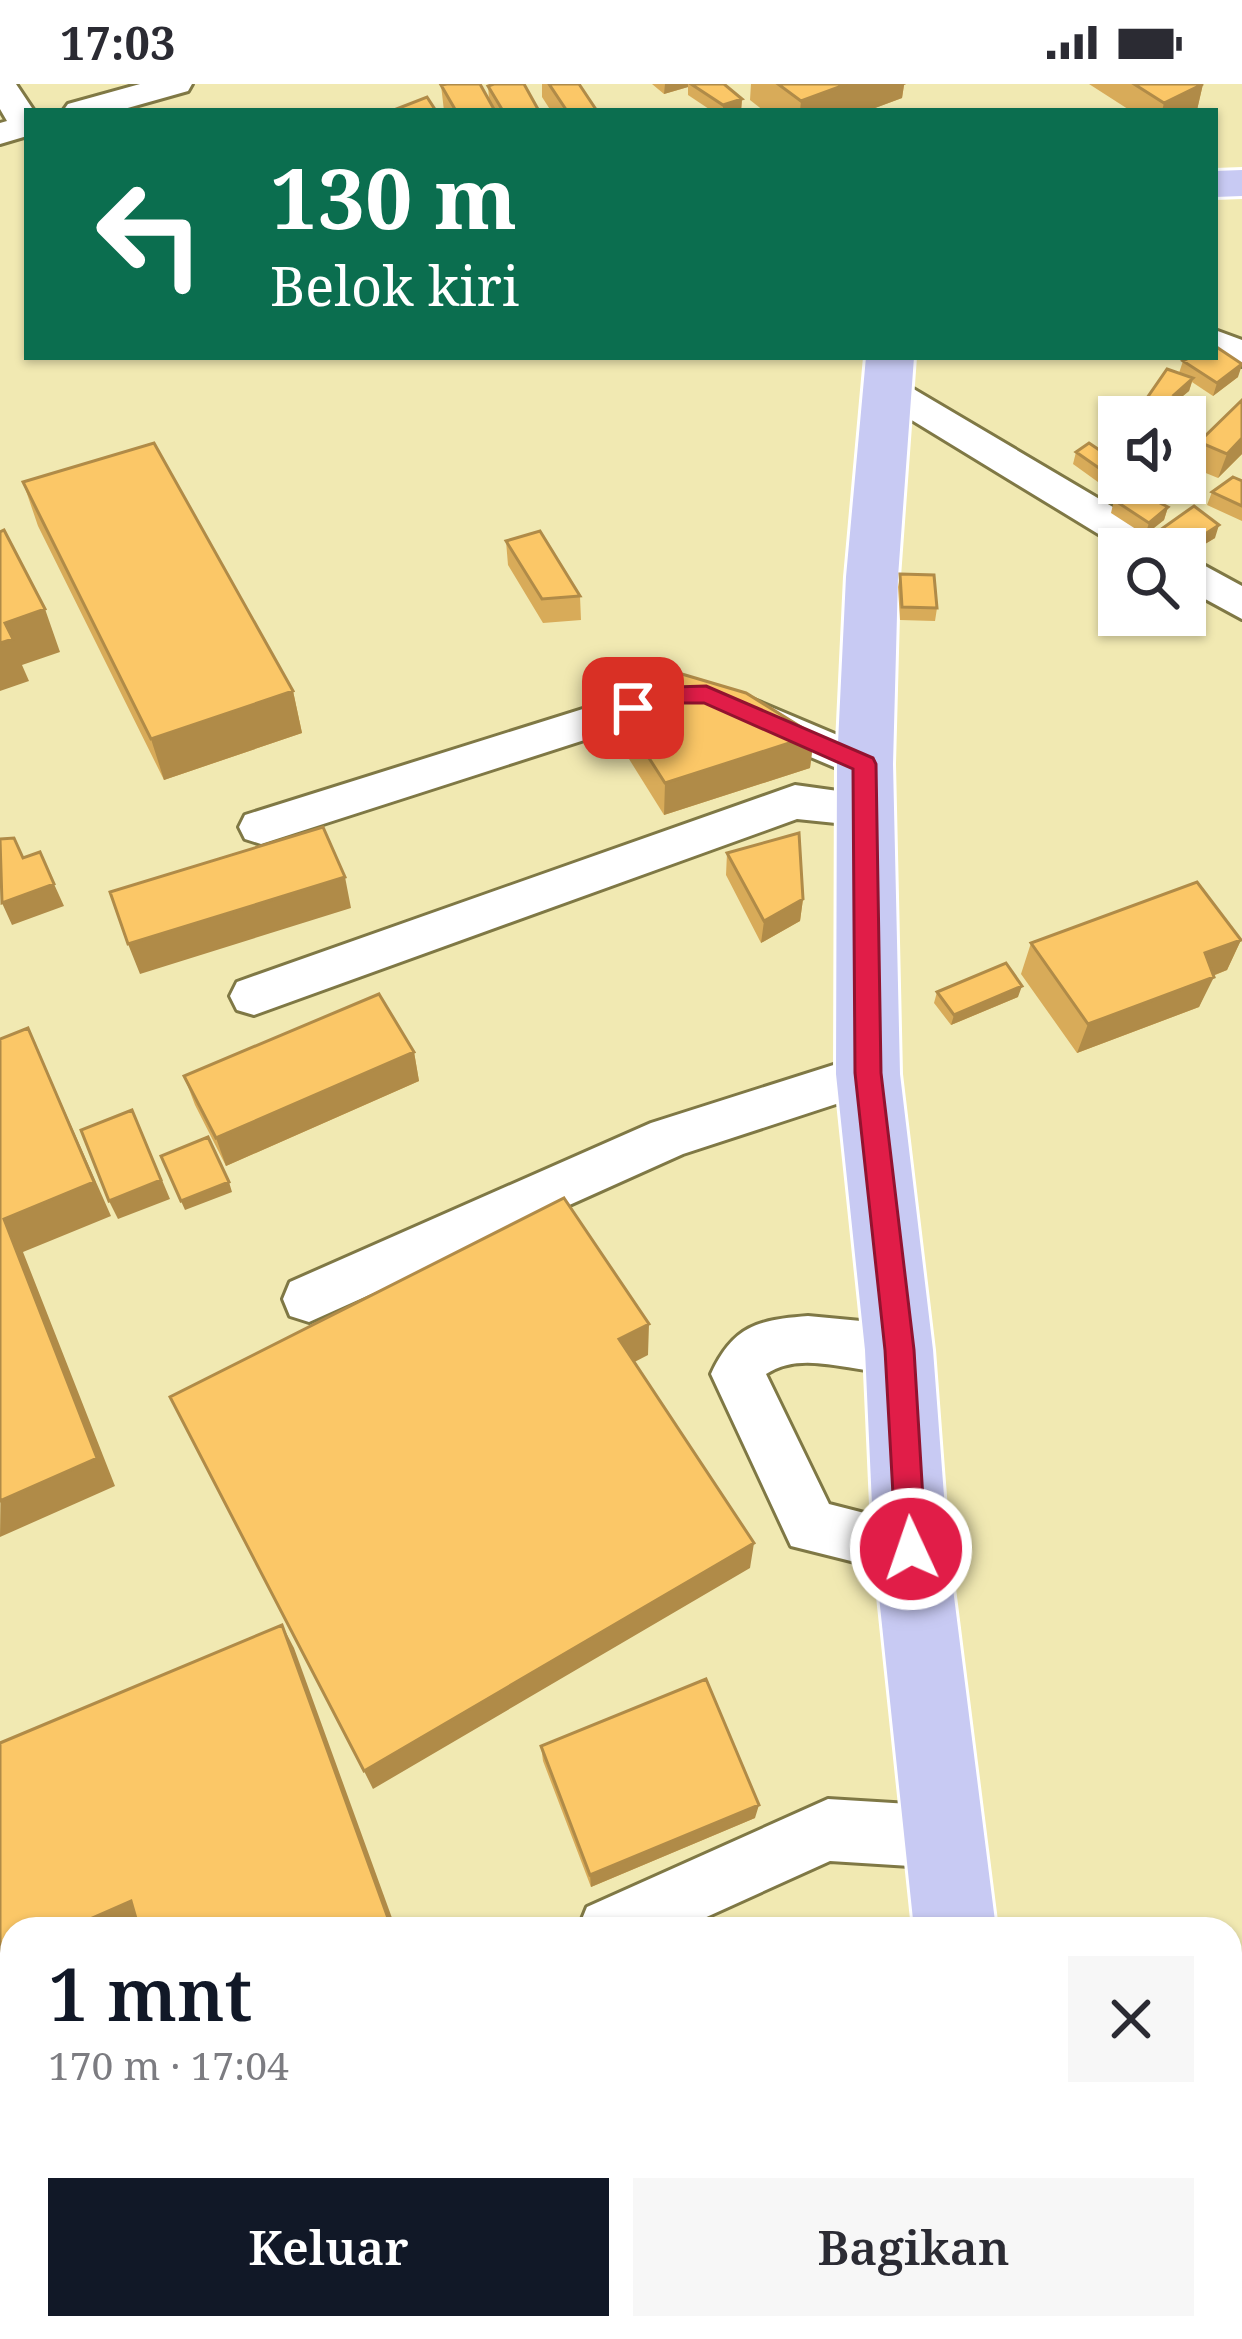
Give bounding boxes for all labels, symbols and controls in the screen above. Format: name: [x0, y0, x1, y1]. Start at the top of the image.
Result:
text: 17:03: [60, 12, 175, 73]
text: 130 m: [270, 139, 517, 254]
icon: left: [72, 156, 228, 312]
text: Belok kiri: [270, 248, 519, 322]
map controls: [1098, 396, 1206, 636]
button: sound: [1098, 396, 1206, 504]
button: search: [1098, 528, 1206, 636]
pin: [582, 657, 684, 759]
icon: arrive: [600, 675, 666, 741]
position arrow: [848, 1486, 974, 1612]
text: 1 mnt: [48, 1944, 252, 2042]
button: close: [1068, 1956, 1194, 2082]
text: 170 m · 17:04: [48, 2038, 289, 2091]
button: Keluar: [48, 2178, 609, 2316]
button: Bagikan: [633, 2178, 1194, 2316]

